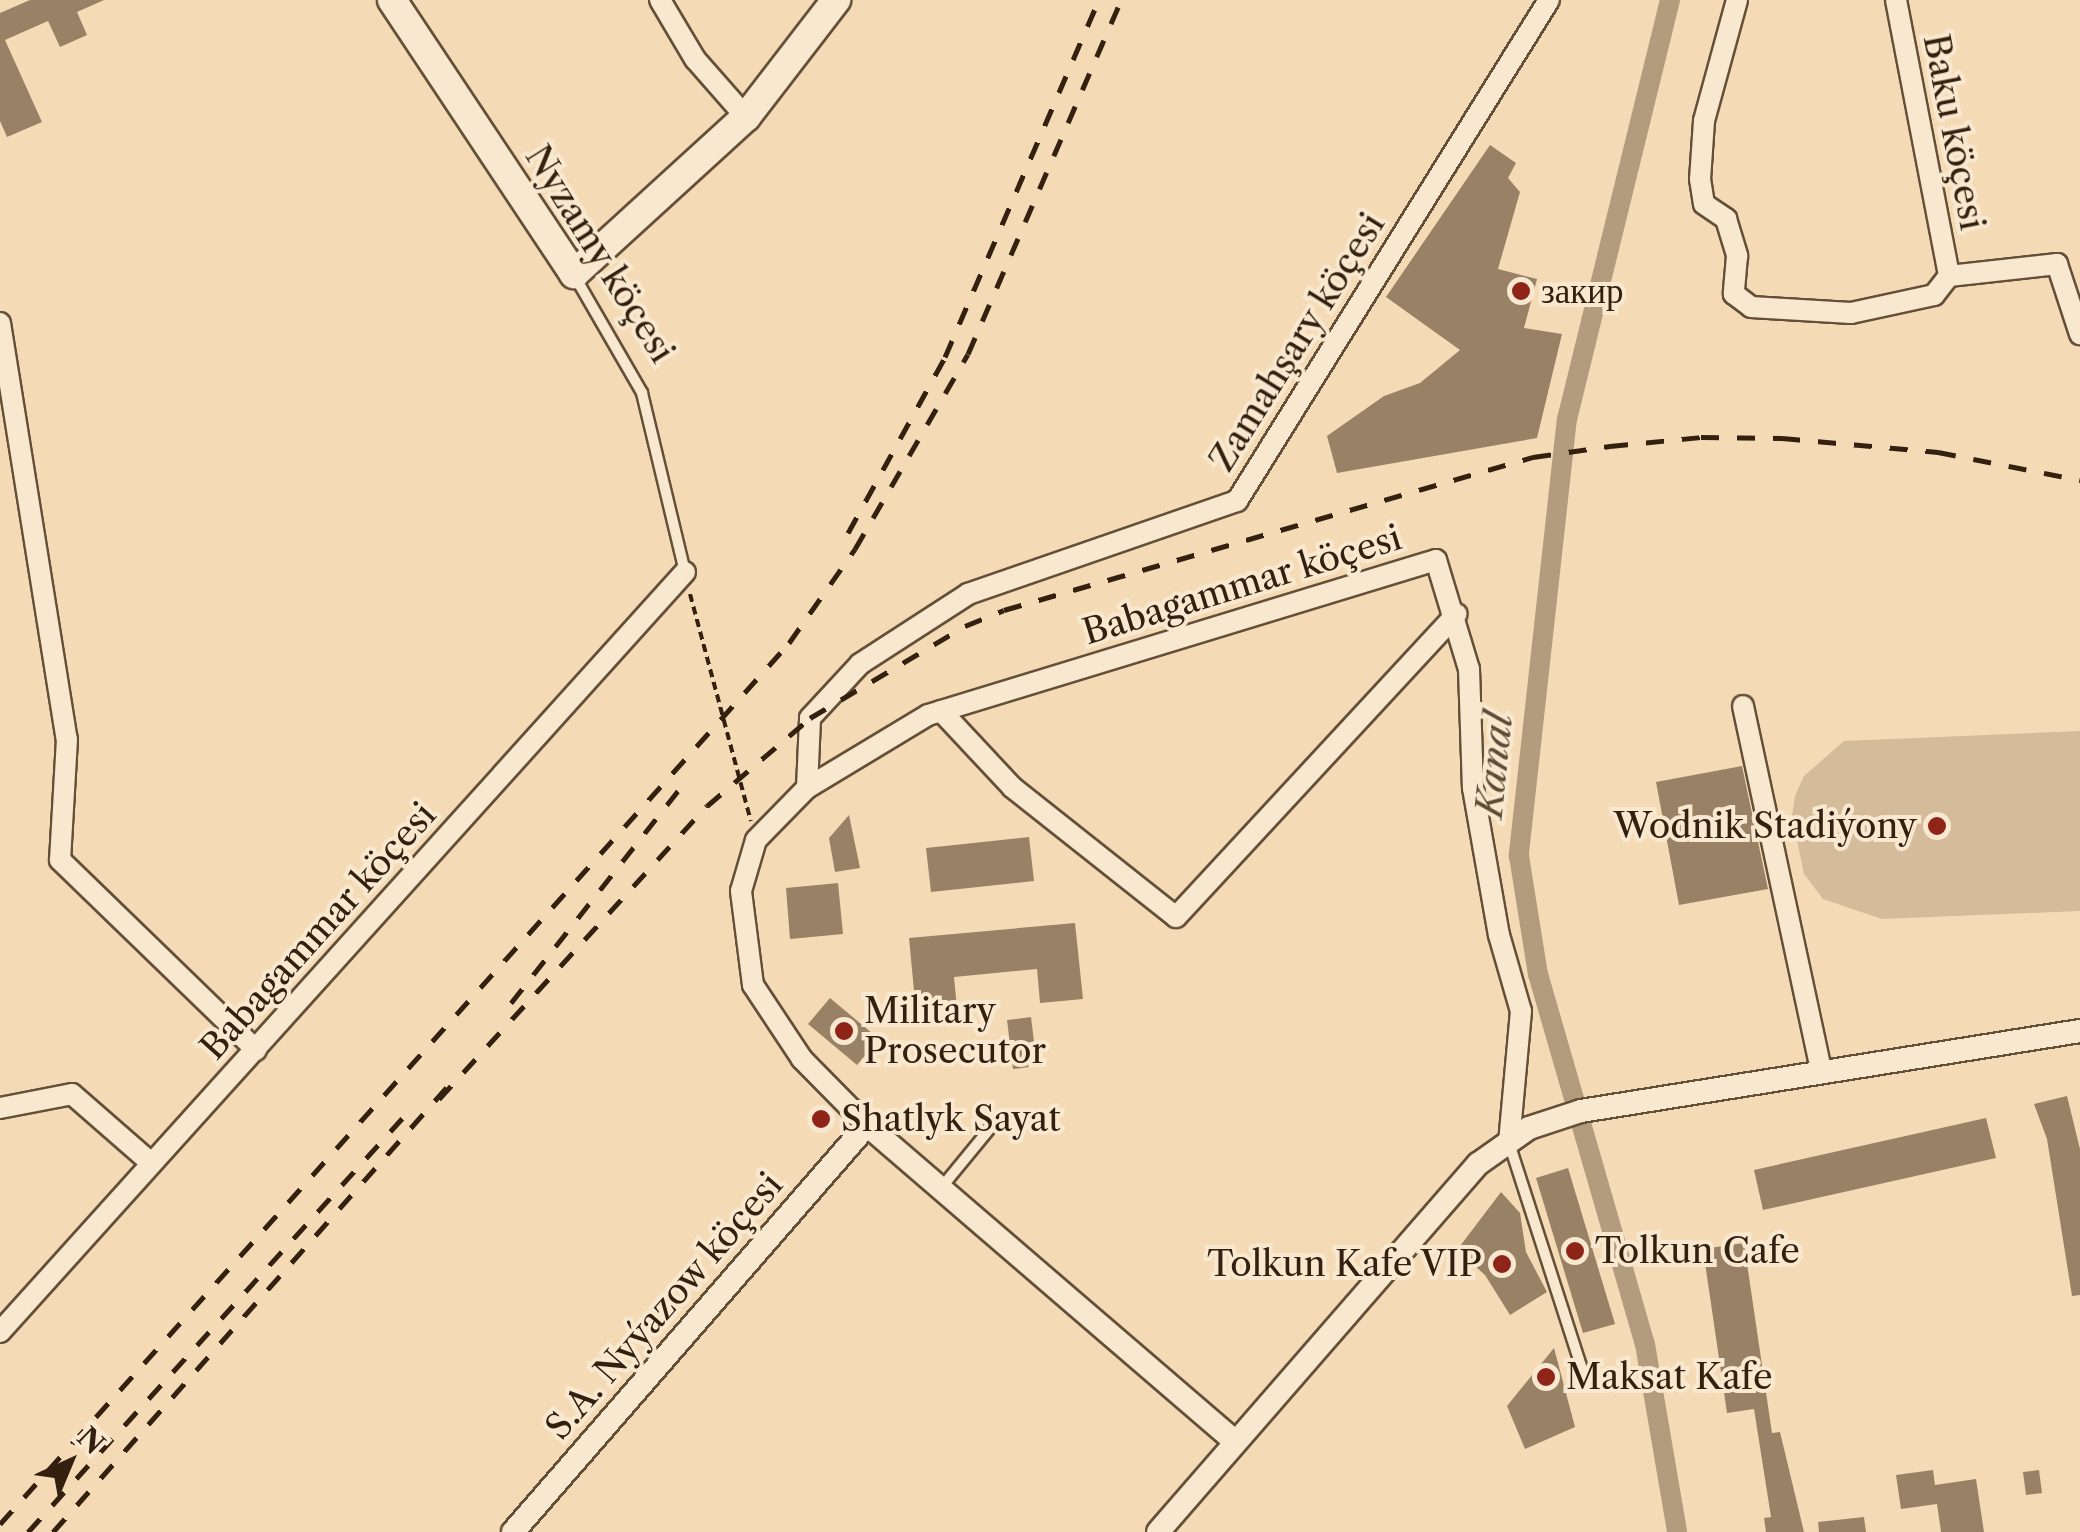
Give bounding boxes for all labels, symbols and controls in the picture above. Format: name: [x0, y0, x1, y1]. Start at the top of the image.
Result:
street label: Baku köçesi: [1914, 31, 1994, 233]
street label: Nyzamy köçesi: [516, 137, 684, 371]
street label: Zamahşary köçesi: [1201, 205, 1393, 479]
place label: закир: [1541, 270, 1624, 312]
marker: закир: [1510, 280, 1532, 302]
street label: Babagammar köçesi: [1077, 516, 1407, 654]
water label: Kanal: [1466, 710, 1522, 820]
street label: Babagammar köçesi: [191, 794, 445, 1068]
place label: Wodnik Stadiýony: [1613, 805, 1917, 847]
marker: Wodnik Stadiýony: [1926, 815, 1948, 837]
place label: Military Prosecutor: [864, 990, 1046, 1072]
marker: Military Prosecutor: [833, 1020, 855, 1042]
place label: Shatlyk Sayat: [841, 1098, 1061, 1140]
marker: Shatlyk Sayat: [810, 1108, 832, 1130]
street label: S.A. Nyýazow köçesi: [536, 1164, 792, 1448]
place label: Tolkun Cafe: [1595, 1230, 1800, 1272]
marker: Tolkun Cafe: [1564, 1240, 1586, 1262]
place label: Tolkun Kafe VIP: [1206, 1243, 1482, 1285]
marker: Tolkun Kafe VIP: [1491, 1253, 1513, 1275]
place label: Maksat Kafe: [1566, 1356, 1773, 1398]
marker: Maksat Kafe: [1535, 1366, 1557, 1388]
north arrow: [20, 1412, 120, 1512]
text: N: [70, 1420, 111, 1461]

